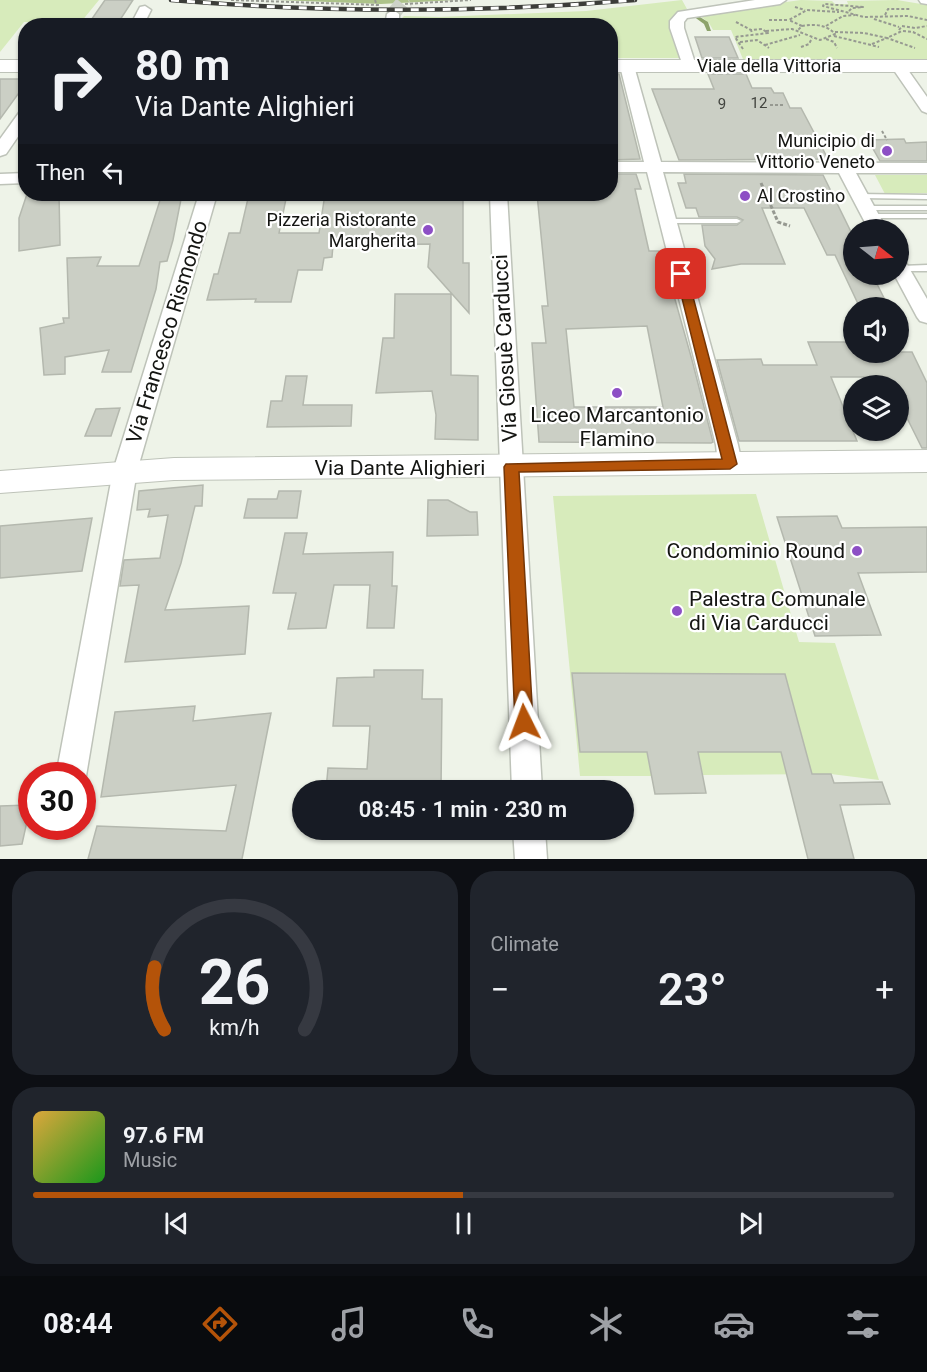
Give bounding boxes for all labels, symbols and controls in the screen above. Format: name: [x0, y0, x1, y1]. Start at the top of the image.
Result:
text: 80 m: [135, 41, 230, 90]
icon: right: [36, 42, 114, 120]
street label: Viale della Vittoria: [697, 55, 841, 76]
text: Via Dante Alighieri: [135, 91, 355, 123]
house number: 12: [751, 94, 767, 112]
house number: 9: [718, 95, 726, 113]
place label: Municipio di Vittorio Veneto: [756, 130, 875, 172]
marker: Municipio di Vittorio Veneto: [880, 144, 894, 158]
icon: left: [97, 156, 130, 189]
text: Then: [36, 160, 85, 185]
place label: Al Crostino: [757, 185, 845, 206]
marker: Al Crostino: [738, 189, 752, 203]
place label: Pizzeria Ristorante Margherita: [267, 209, 416, 251]
street label: Via Francesco Rismondo: [122, 218, 212, 446]
north arrow: [843, 219, 909, 285]
map controls: [843, 219, 909, 441]
marker: Pizzeria Ristorante Margherita: [421, 223, 435, 237]
pin: [655, 248, 706, 299]
street label: Via Giosuè Carducci: [488, 254, 522, 442]
icon: arrive: [664, 257, 697, 290]
button: sound: [843, 297, 909, 363]
button: layers: [843, 375, 909, 441]
marker: Liceo Marcantonio Flamino: [610, 386, 624, 400]
place label: Liceo Marcantonio Flamino: [530, 403, 704, 451]
street label: Via Dante Alighieri: [315, 456, 485, 480]
place label: Condominio Round: [667, 539, 845, 563]
marker: Condominio Round: [850, 544, 864, 558]
place label: Palestra Comunale di Via Carducci: [689, 587, 866, 635]
marker: Palestra Comunale di Via Carducci: [670, 604, 684, 618]
position arrow: [492, 690, 556, 754]
speed limit sign: 30: [18, 762, 96, 840]
text: 08:45 · 1 min · 230 m: [359, 797, 567, 822]
text: Climate: [491, 932, 559, 956]
text: 26: [199, 946, 271, 1019]
text: 23°: [658, 963, 727, 1016]
text: −: [491, 970, 509, 1009]
text: +: [875, 970, 894, 1009]
text: km/h: [210, 1015, 260, 1040]
text: 97.6 FM: [123, 1123, 204, 1148]
text: Music: [123, 1148, 177, 1172]
icon: previous: [160, 1207, 193, 1240]
icon: pause: [447, 1207, 480, 1240]
icon: next: [734, 1207, 767, 1240]
icon: directions: [199, 1303, 241, 1345]
icon: music: [328, 1303, 370, 1345]
icon: phone: [456, 1303, 498, 1345]
icon: climate: [585, 1303, 627, 1345]
icon: car: [713, 1303, 755, 1345]
icon: filters: [842, 1303, 884, 1345]
text: 08:44: [43, 1308, 113, 1340]

